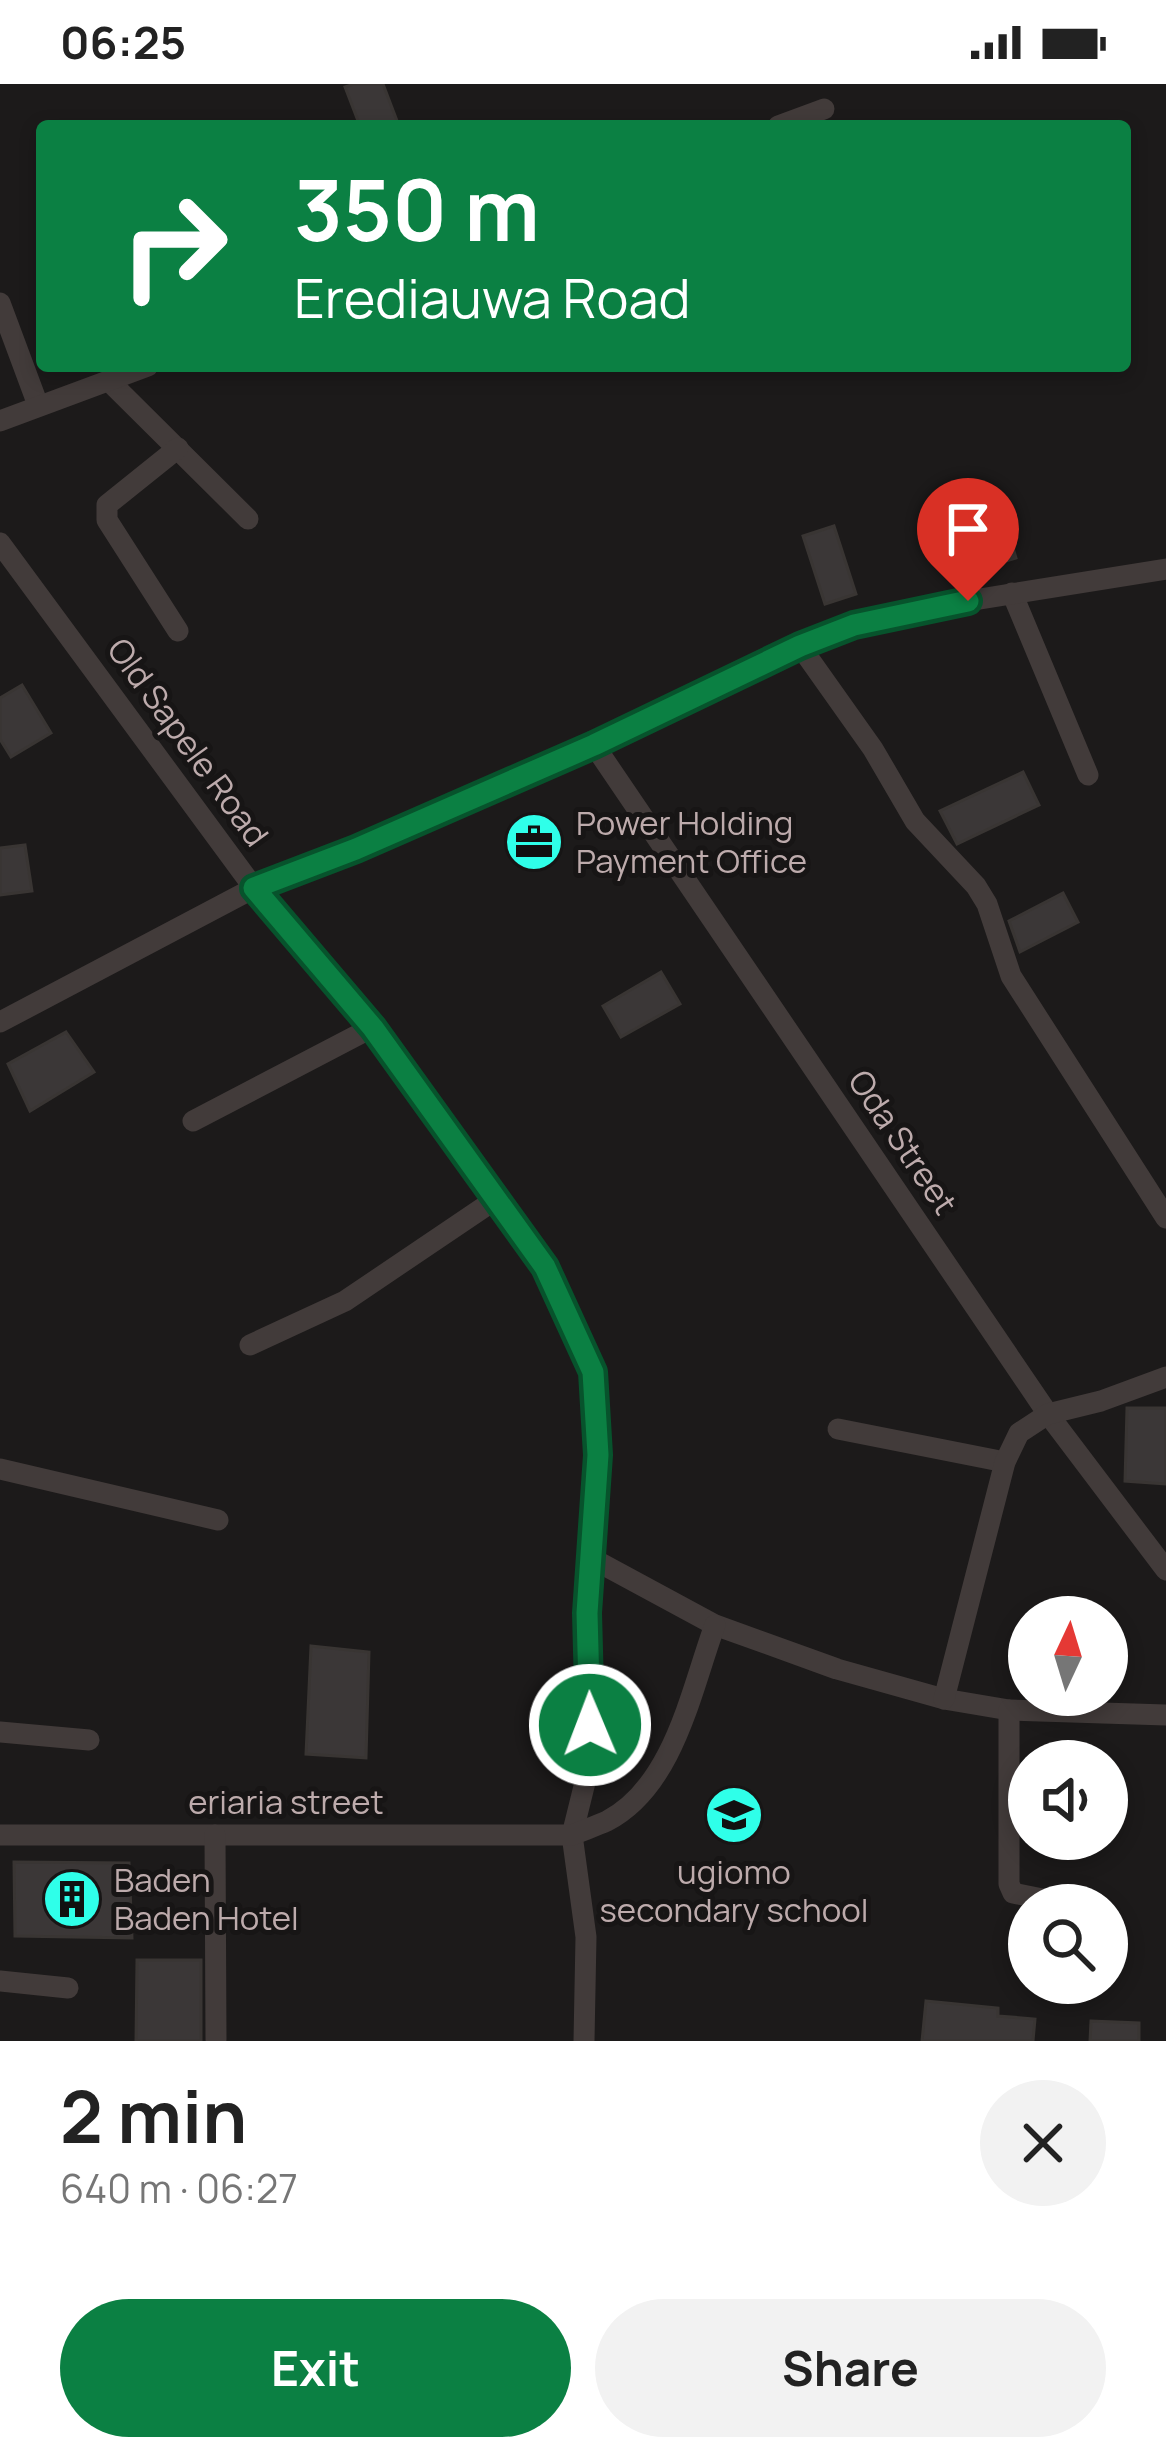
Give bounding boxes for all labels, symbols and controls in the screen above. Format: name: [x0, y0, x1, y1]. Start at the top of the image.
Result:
text: 06:25: [60, 11, 186, 73]
text: 350 m: [294, 151, 540, 266]
icon: right: [96, 168, 252, 324]
text: Erediauwa Road: [294, 260, 691, 334]
pin: [917, 478, 1019, 601]
icon: arrive: [935, 496, 1001, 562]
street label: Old Sapele Road: [98, 629, 279, 855]
place label: Power Holding Payment Office: [576, 800, 807, 883]
office icon: Power Holding Payment Office: [503, 811, 565, 873]
street label: Oda Street: [839, 1061, 968, 1223]
north arrow: [1008, 1596, 1128, 1716]
map controls: [1008, 1596, 1128, 2004]
position arrow: [527, 1662, 653, 1788]
button: sound: [1008, 1740, 1128, 1860]
street label: eriaria street: [188, 1779, 384, 1824]
school or university icon: ugiomo secondary school: [703, 1784, 765, 1846]
place label: ugiomo secondary school: [600, 1849, 868, 1932]
place label: Baden Baden Hotel: [114, 1857, 299, 1940]
building icon: Baden Baden Hotel: [41, 1868, 103, 1930]
button: search: [1008, 1884, 1128, 2004]
text: 2 min: [60, 2066, 247, 2165]
button: close: [980, 2080, 1106, 2206]
text: 640 m · 06:27: [60, 2161, 298, 2215]
button: Exit: [60, 2299, 571, 2437]
button: Share: [595, 2299, 1106, 2437]

